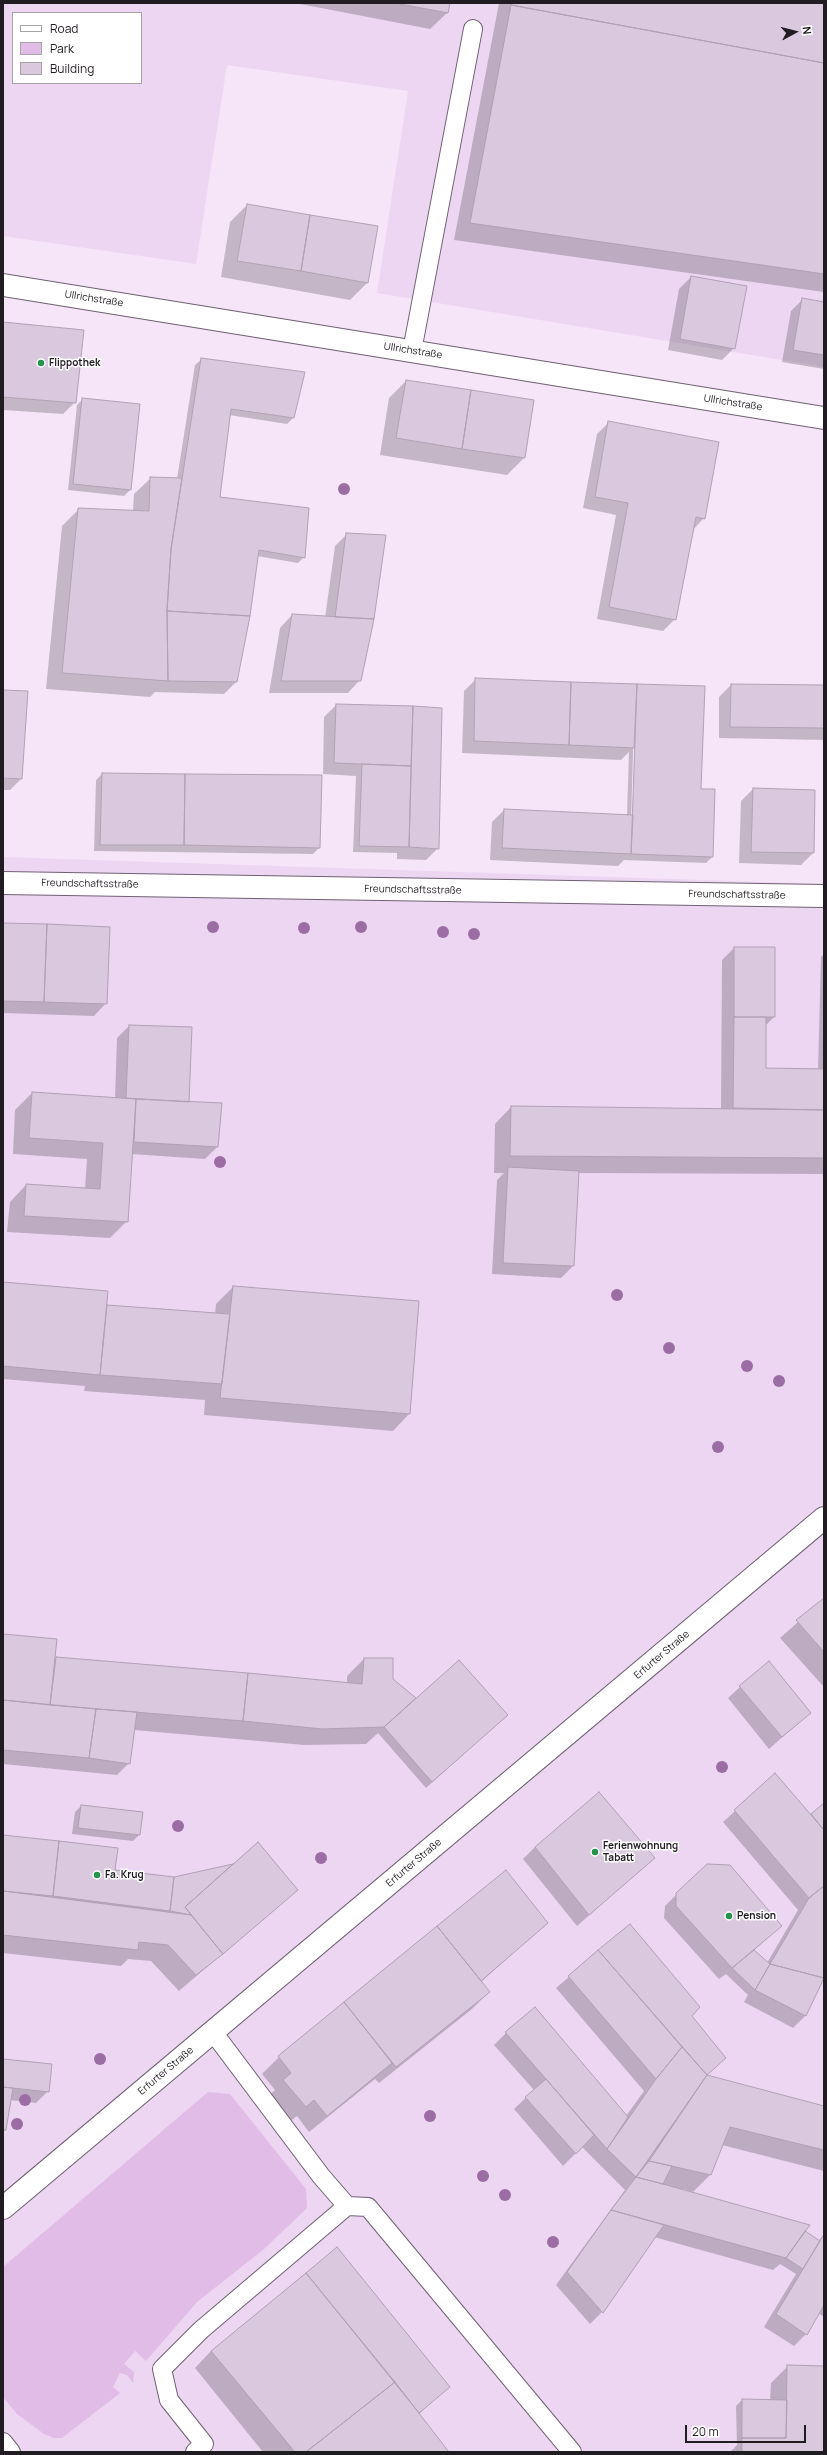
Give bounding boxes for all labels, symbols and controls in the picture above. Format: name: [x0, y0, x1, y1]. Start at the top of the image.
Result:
legend: [12, 12, 142, 84]
north arrow: [775, 12, 815, 52]
text: Road: [50, 20, 78, 37]
text: N: [799, 26, 815, 35]
text: Park: [50, 40, 74, 57]
text: Building: [50, 60, 94, 77]
street label: Ullrichstraße: [64, 288, 124, 310]
street label: Ullrichstraße: [383, 340, 443, 362]
place label: Flippothek: [49, 357, 100, 369]
marker: Flippothek: [36, 358, 46, 368]
street label: Ullrichstraße: [703, 392, 763, 414]
street label: Freundschaftsstraße: [41, 877, 139, 891]
street label: Freundschaftsstraße: [364, 883, 462, 897]
street label: Freundschaftsstraße: [688, 888, 786, 902]
street label: Erfurter Straße: [632, 1628, 692, 1682]
street label: Erfurter Straße: [384, 1836, 444, 1890]
place label: Ferienwohnung Tabatt: [603, 1840, 678, 1864]
marker: Ferienwohnung Tabatt: [590, 1847, 600, 1857]
place label: Fa. Krug: [105, 1869, 144, 1881]
marker: Fa. Krug: [92, 1870, 102, 1880]
place label: Pension: [737, 1910, 776, 1922]
marker: Pension: [724, 1911, 734, 1921]
street label: Erfurter Straße: [136, 2044, 196, 2098]
scale bar: [687, 2417, 808, 2443]
text: 20 m: [692, 2423, 719, 2440]

